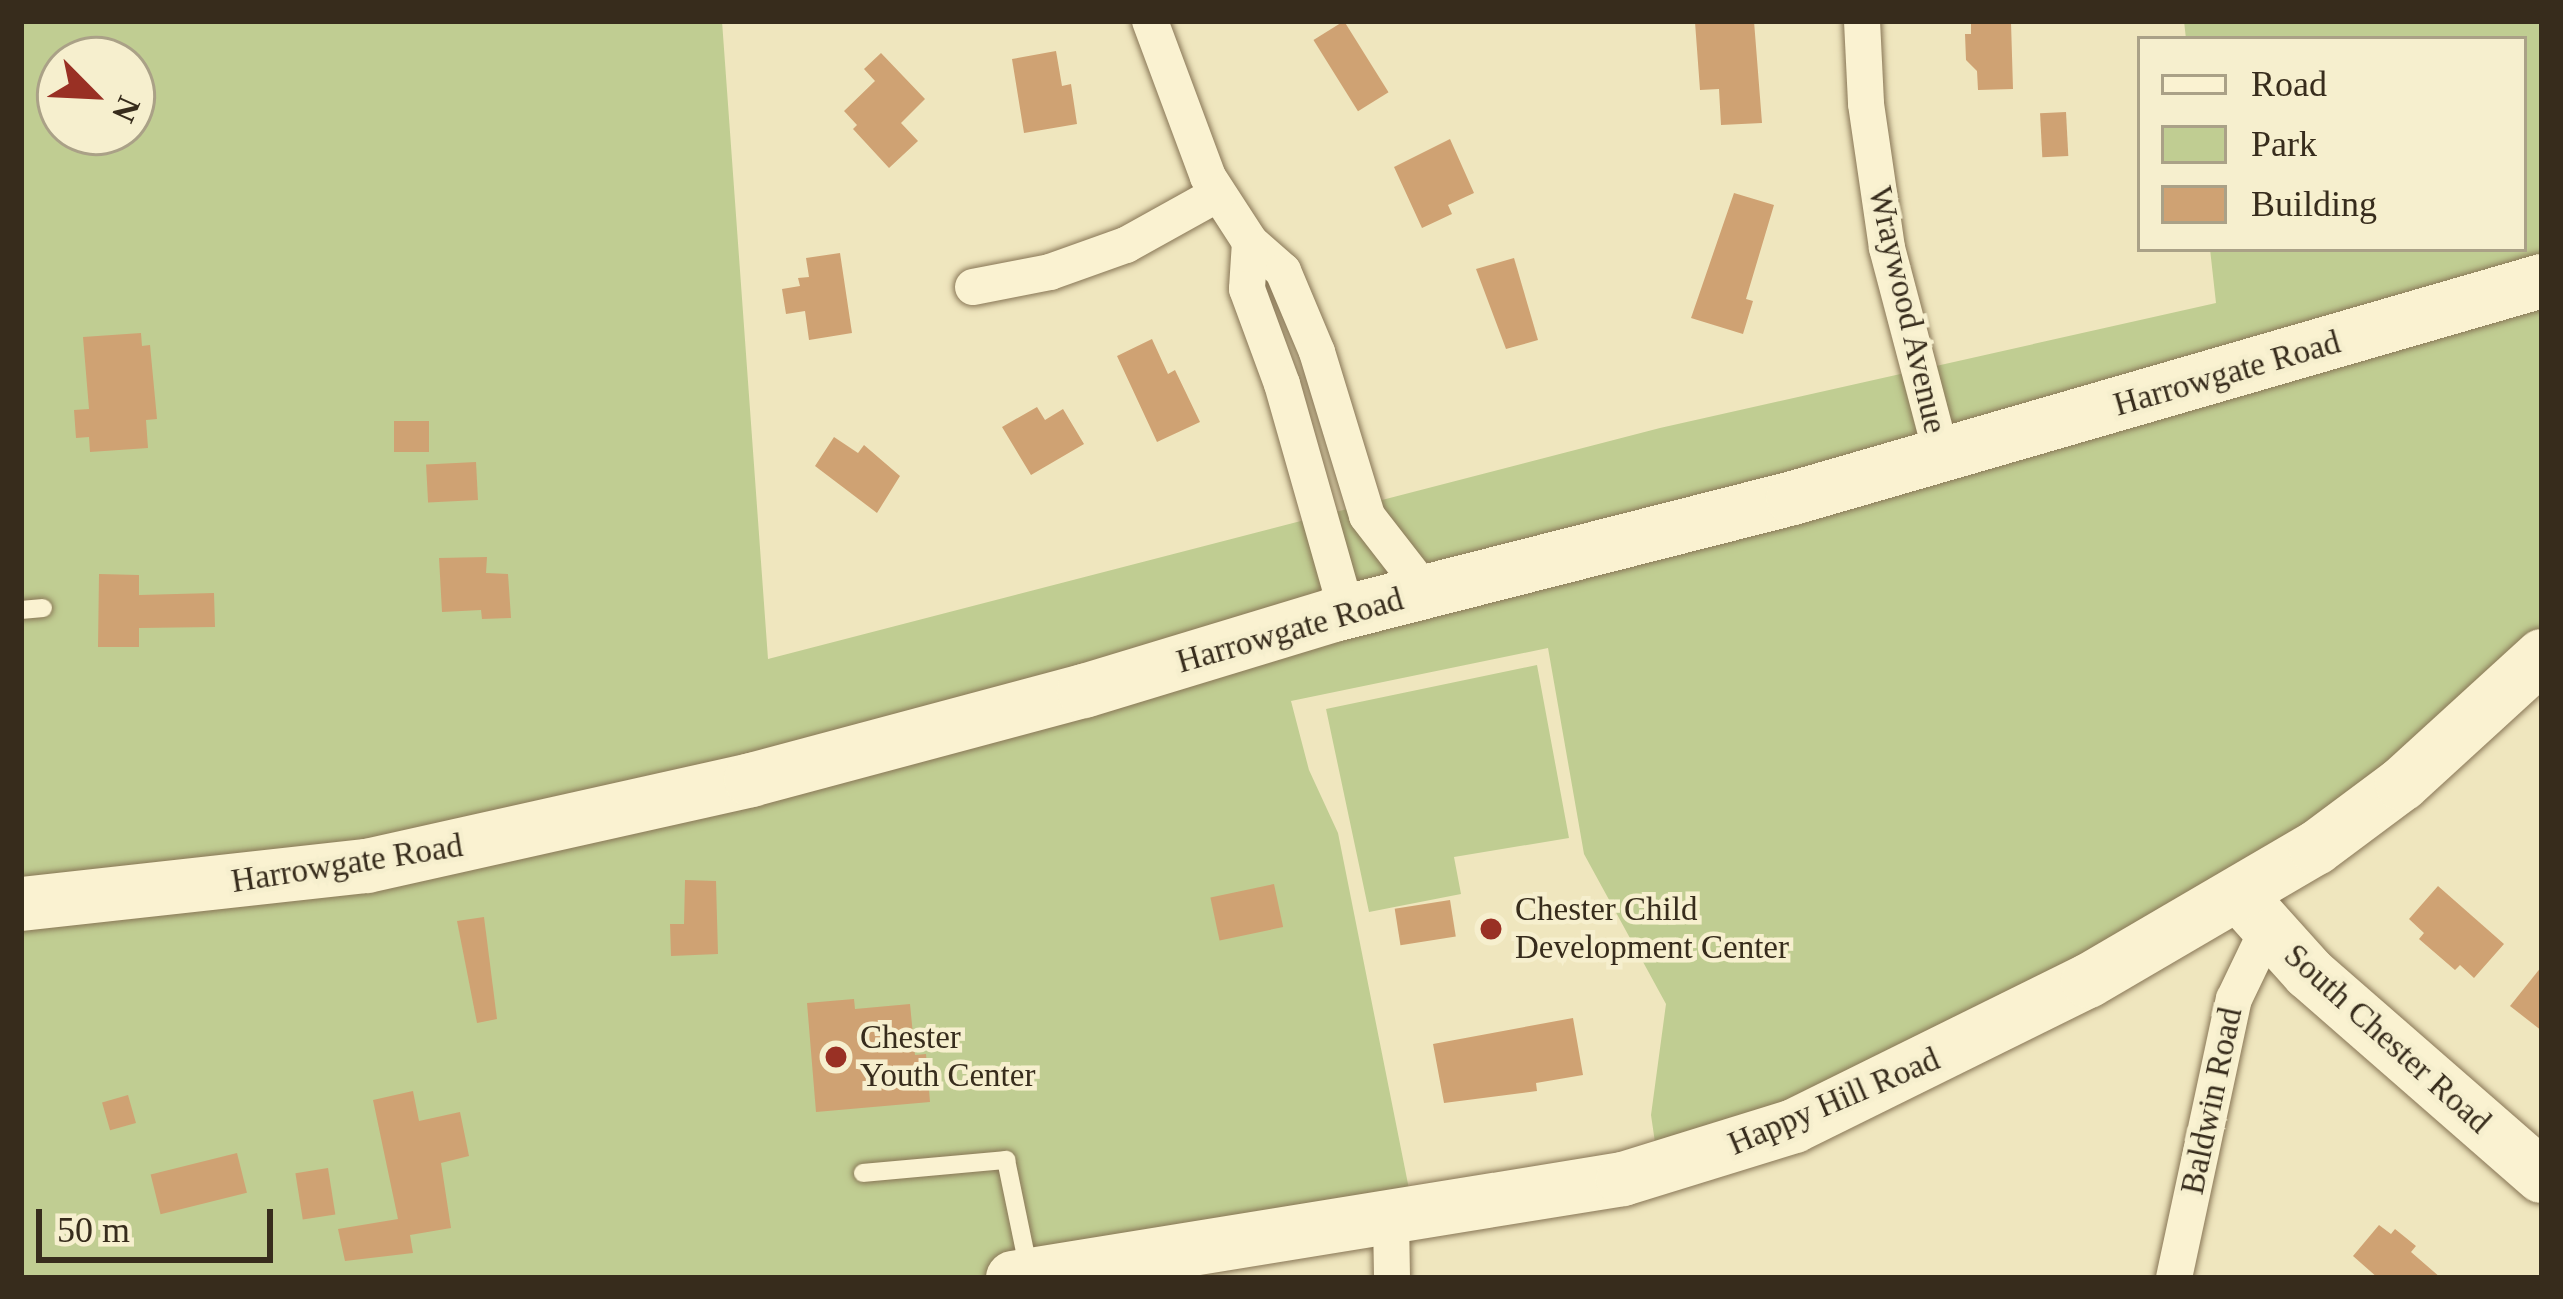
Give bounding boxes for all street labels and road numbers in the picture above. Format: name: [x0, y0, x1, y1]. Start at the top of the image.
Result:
street label: Wraywood Avenue: [1859, 182, 1955, 438]
street label: Harrowgate Road: [2109, 323, 2345, 425]
street label: Harrowgate Road: [1172, 580, 1408, 682]
street label: Harrowgate Road: [229, 826, 465, 902]
street label: South Chester Road: [2276, 936, 2498, 1142]
street label: Baldwin Road: [2173, 1004, 2251, 1198]
street label: Happy Hill Road: [1722, 1040, 1946, 1164]

